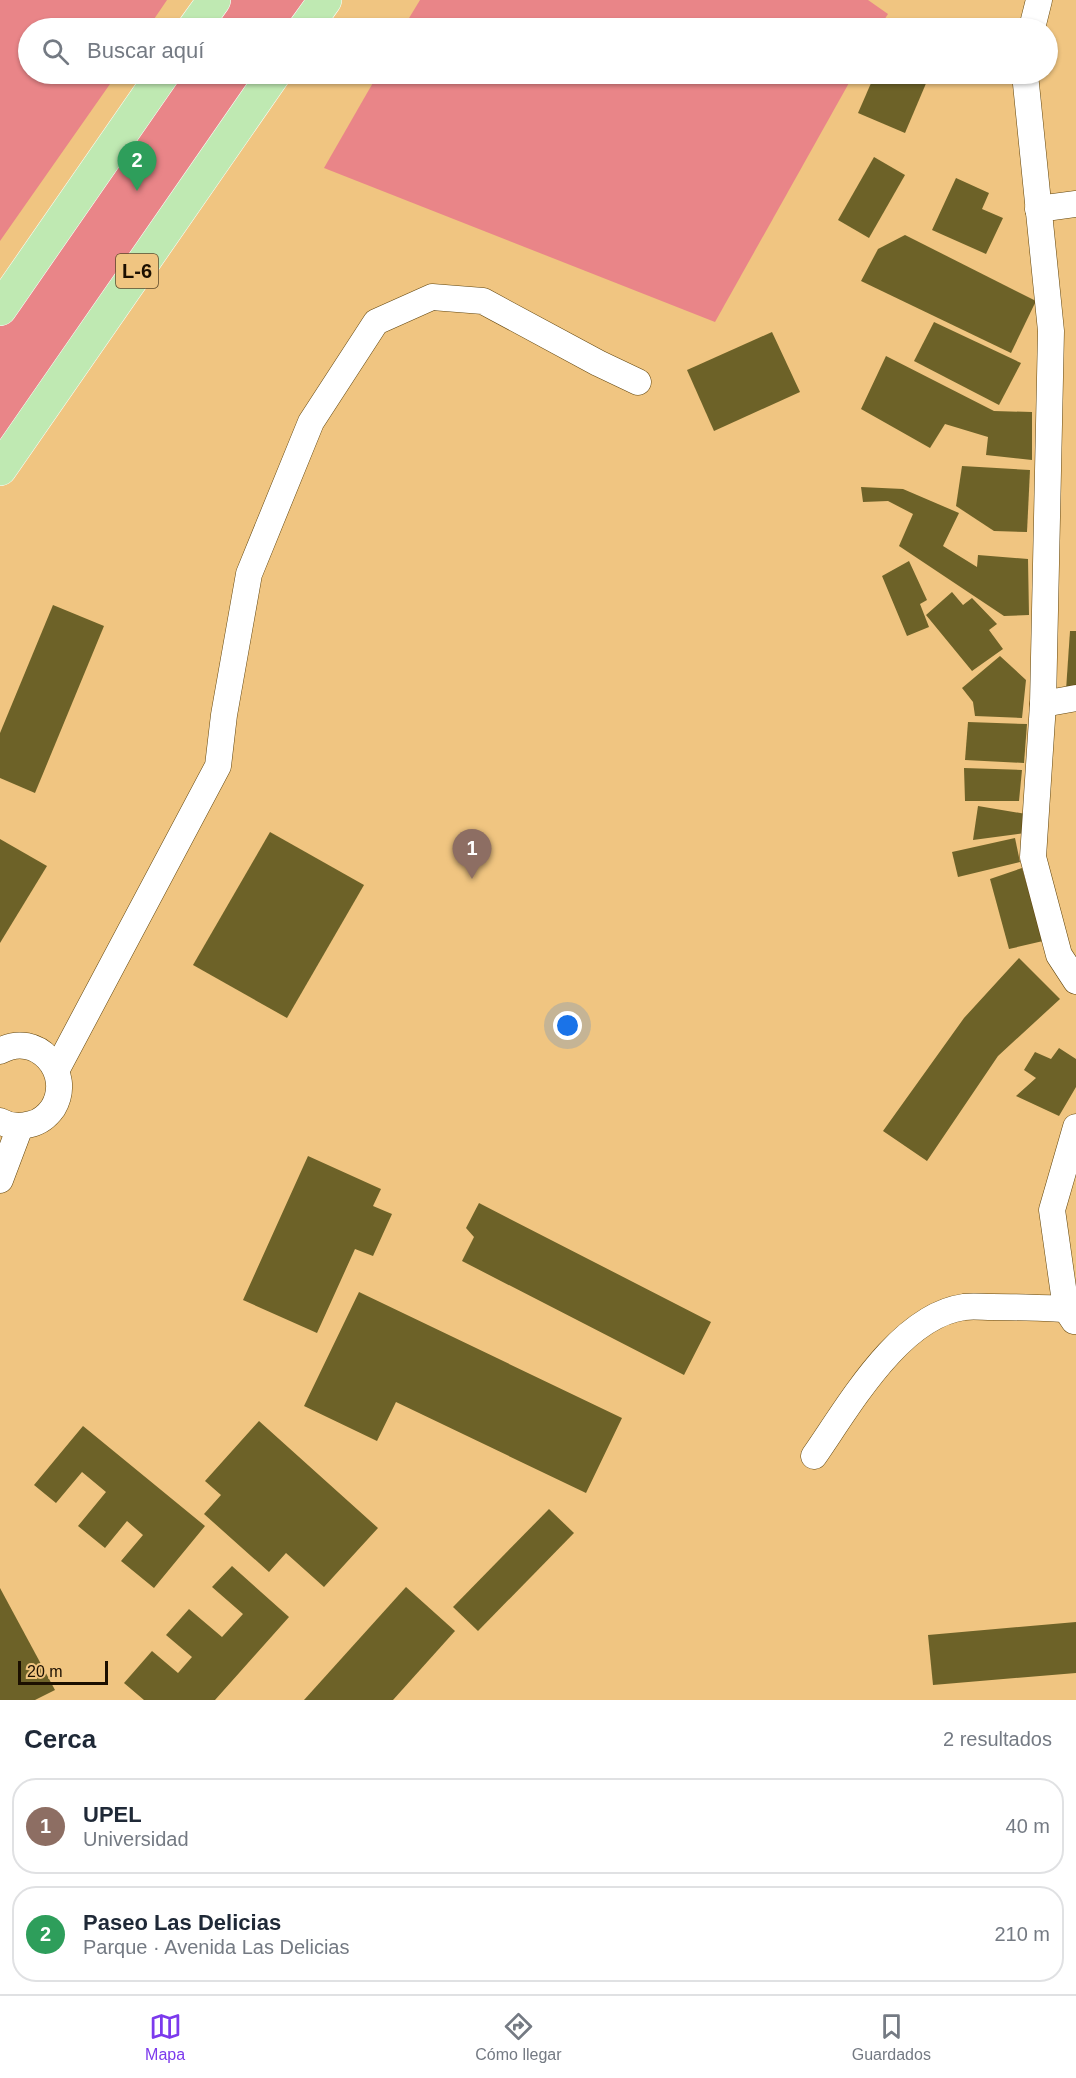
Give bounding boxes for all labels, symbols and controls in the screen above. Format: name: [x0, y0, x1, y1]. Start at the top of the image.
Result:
search box: [18, 18, 1058, 84]
icon: search: [39, 35, 72, 68]
text: Buscar aquí: [87, 38, 204, 63]
pin: 2: [118, 142, 156, 191]
road number: L-6: [116, 254, 158, 288]
pin: 1: [452, 830, 492, 879]
your location: [553, 1011, 582, 1040]
scale bar: [18, 1658, 108, 1686]
text: 20 m: [27, 1663, 63, 1680]
text: Cerca: [24, 1724, 96, 1754]
text: 2 resultados: [943, 1728, 1052, 1750]
text: UPEL: [83, 1802, 142, 1827]
text: 1: [40, 1815, 51, 1837]
text: 40 m: [1006, 1815, 1050, 1837]
text: Universidad: [83, 1828, 189, 1850]
text: Paseo Las Delicias: [83, 1910, 281, 1935]
text: 2: [40, 1923, 51, 1945]
text: 210 m: [994, 1923, 1050, 1945]
text: Parque · Avenida Las Delicias: [83, 1936, 349, 1958]
tab: Mapa: [145, 2010, 185, 2064]
tab: Cómo llegar: [475, 2010, 562, 2064]
tab: Guardados: [852, 2010, 931, 2064]

